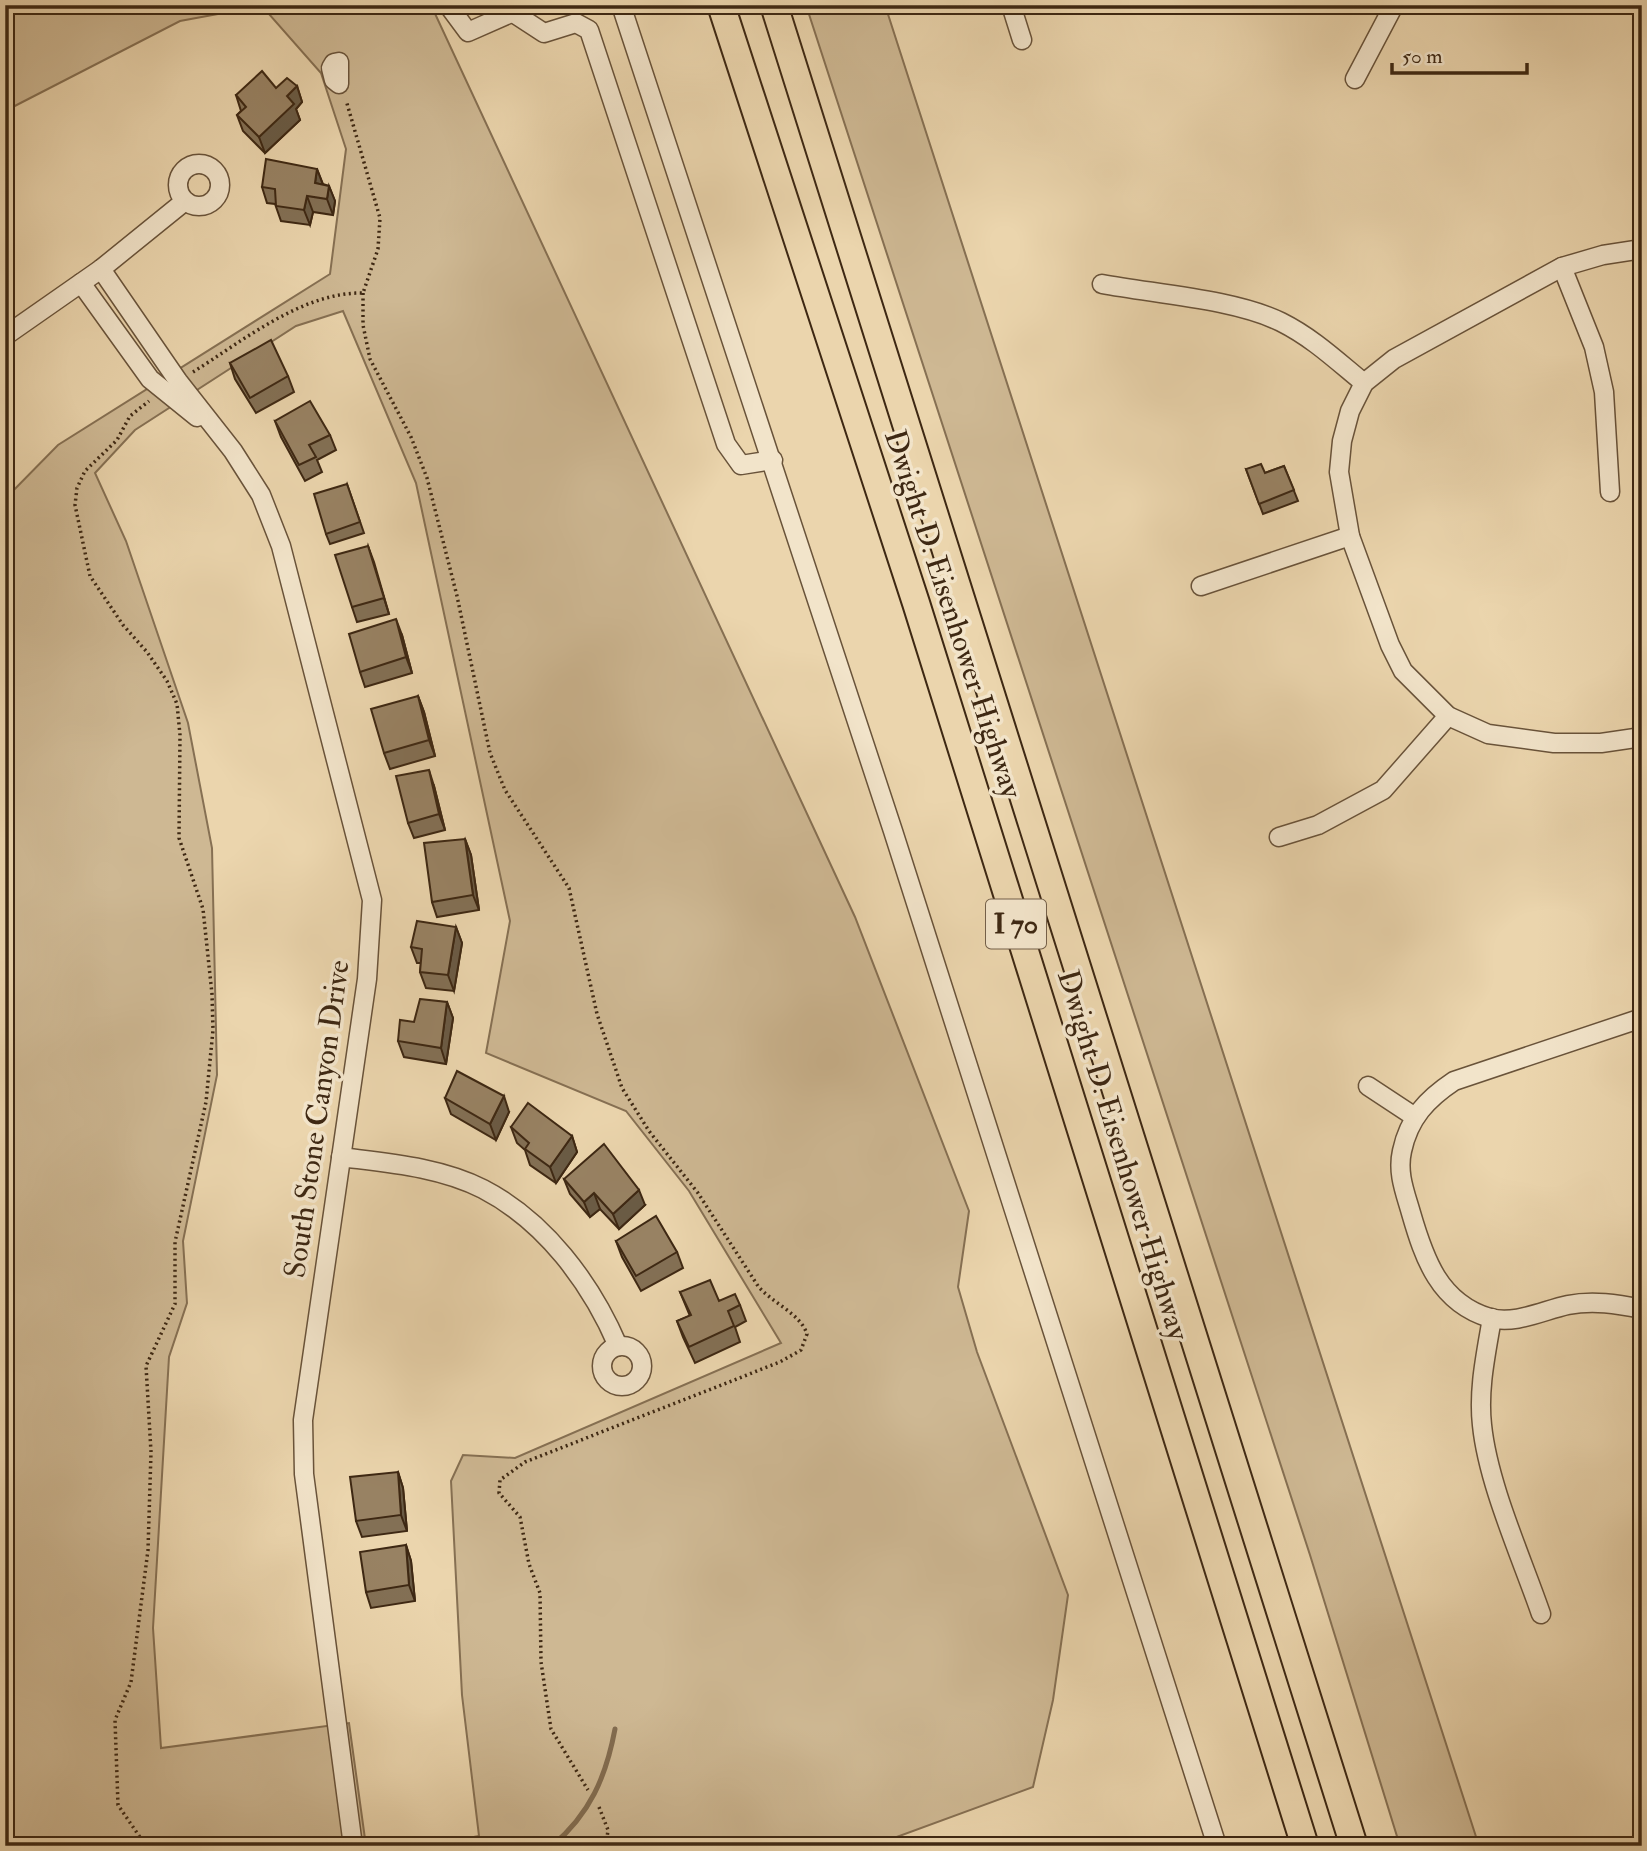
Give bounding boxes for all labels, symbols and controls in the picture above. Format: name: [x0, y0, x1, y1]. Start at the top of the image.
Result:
scale bar: [1392, 32, 1526, 76]
text: 50 m: [1402, 43, 1443, 70]
street label: Dwight D. Eisenhower Highway: [876, 425, 1030, 804]
road number: I 70: [986, 900, 1046, 948]
street label: South Stone Canyon Drive: [276, 958, 358, 1280]
street label: Dwight D. Eisenhower Highway: [1049, 965, 1197, 1345]

